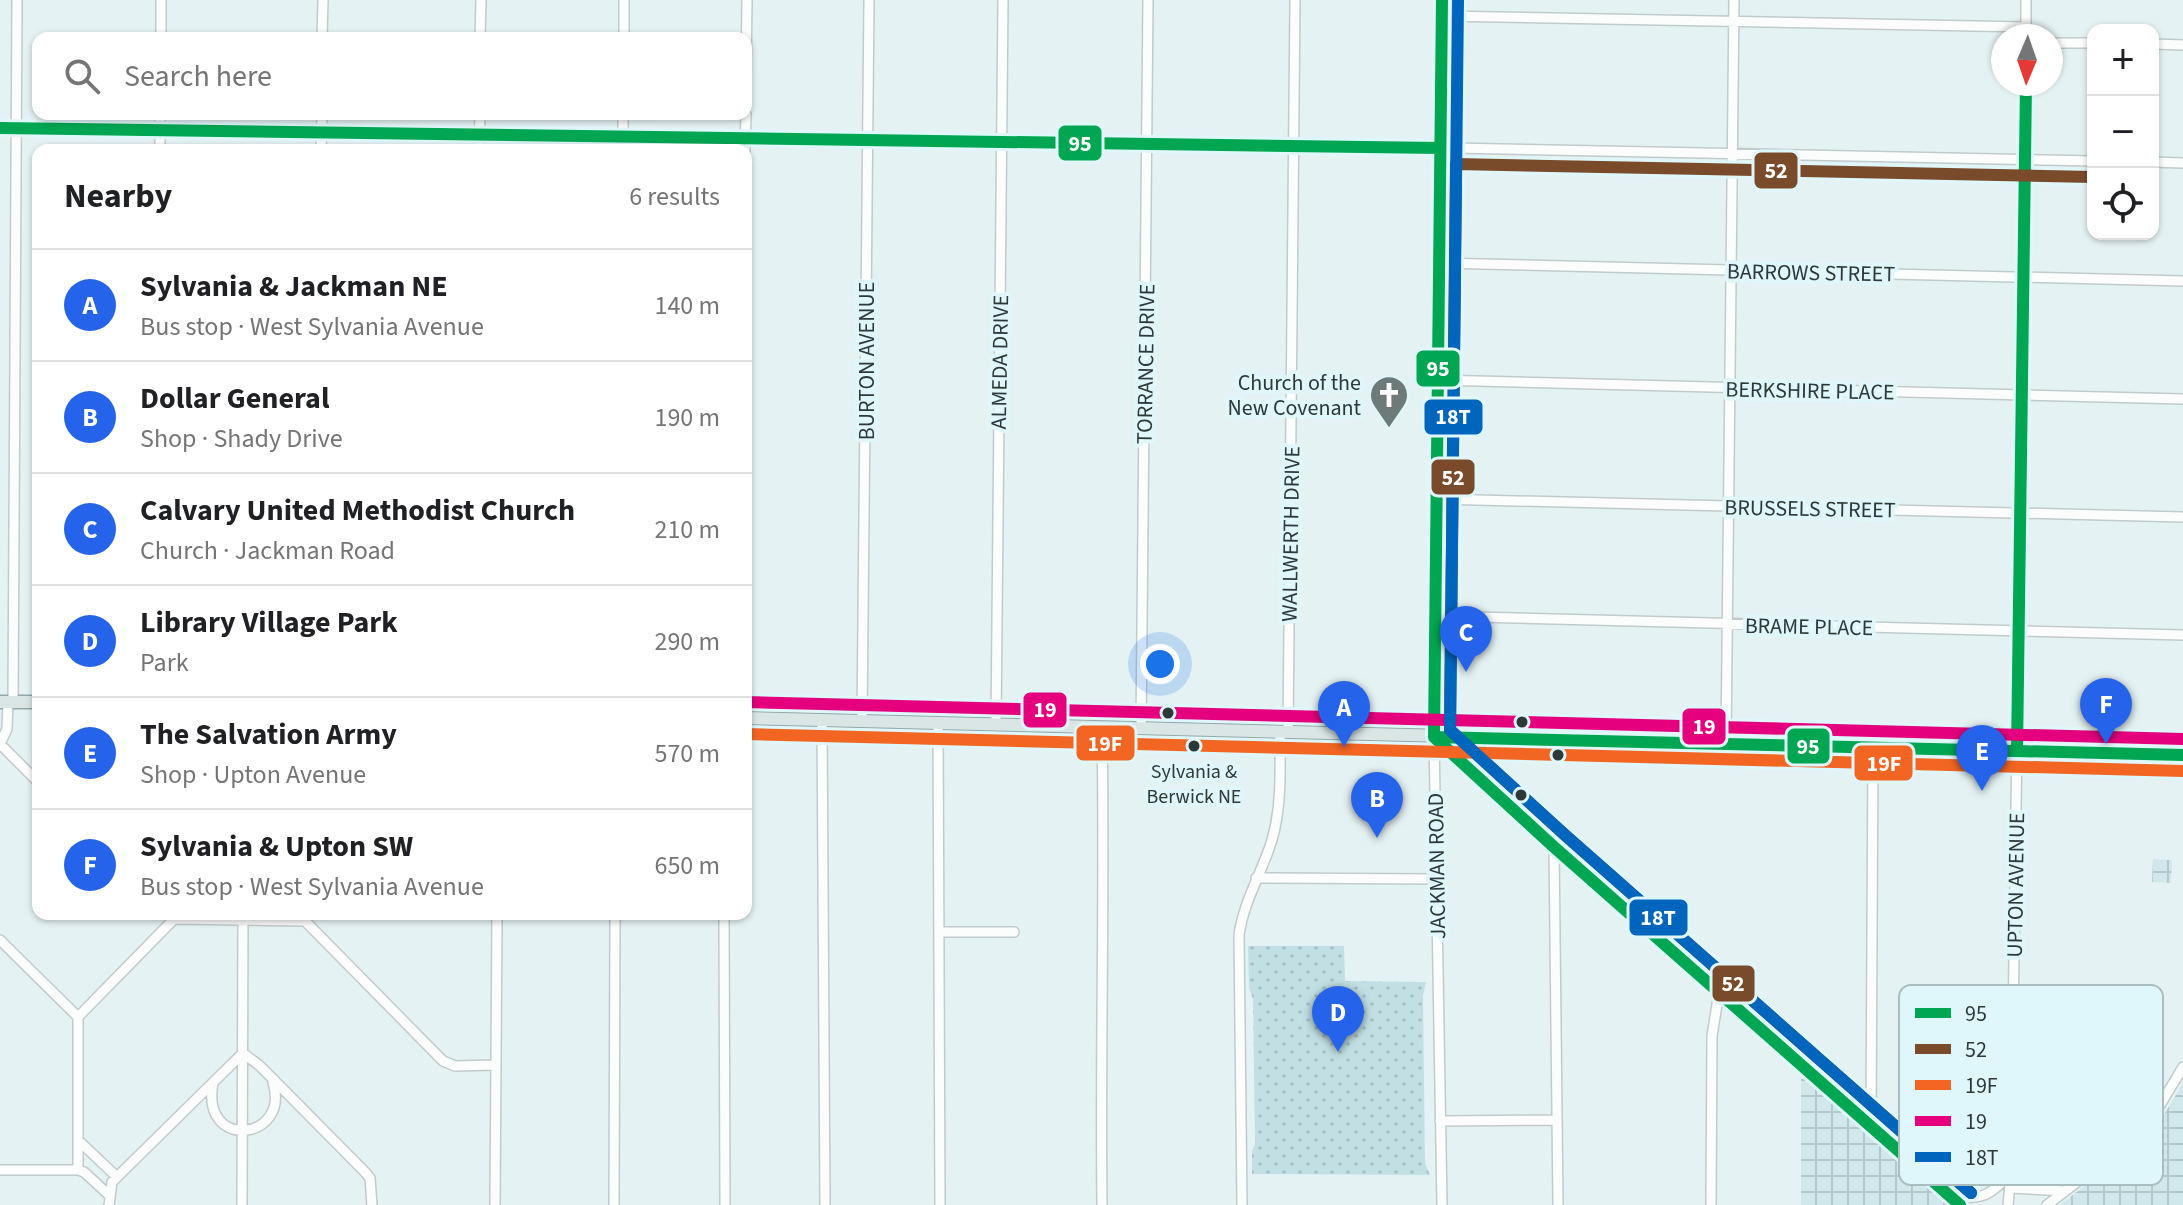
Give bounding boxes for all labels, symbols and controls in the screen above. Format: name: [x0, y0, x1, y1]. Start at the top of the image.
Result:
north arrow: [1991, 24, 2063, 96]
map controls: [2087, 24, 2159, 240]
button: +: [2087, 24, 2159, 96]
search box: [32, 32, 752, 120]
icon: search: [60, 54, 104, 98]
text: Search here: [124, 55, 272, 98]
button: −: [2087, 96, 2159, 168]
line badge: 95: [1057, 124, 1103, 162]
text: 95: [1068, 128, 1092, 160]
line badge: 52: [1753, 151, 1799, 190]
text: 52: [1764, 155, 1788, 187]
button: locate: [2087, 168, 2159, 240]
text: Nearby: [64, 172, 172, 221]
text: 6 results: [629, 178, 720, 215]
street label: BARROWS STREET: [1727, 256, 1896, 290]
text: Sylvania & Jackman NE: [140, 265, 448, 308]
street label: BURTON AVENUE: [851, 282, 883, 440]
street label: TORRANCE DRIVE: [1129, 284, 1163, 444]
text: A: [83, 287, 97, 324]
text: 140 m: [654, 287, 720, 324]
street label: ALMEDA DRIVE: [983, 294, 1017, 430]
text: Bus stop · West Sylvania Avenue: [140, 308, 484, 345]
line badge: 95: [1415, 349, 1461, 388]
text: 95: [1426, 353, 1450, 385]
place label: Church of the New Covenant: [1227, 367, 1362, 424]
church icon: Church of the New Covenant: [1368, 374, 1410, 429]
street label: BERKSHIRE PLACE: [1725, 374, 1895, 408]
text: Dollar General: [140, 377, 329, 420]
line badge: 18T: [1423, 398, 1484, 436]
text: B: [82, 399, 98, 436]
text: 190 m: [654, 399, 720, 436]
text: 18T: [1435, 401, 1471, 433]
text: Shop · Shady Drive: [140, 420, 343, 457]
street label: WALLWERTH DRIVE: [1273, 446, 1309, 622]
line badge: 52: [1430, 458, 1476, 496]
text: 52: [1441, 462, 1465, 494]
text: Calvary United Methodist Church: [140, 489, 575, 532]
street label: BRUSSELS STREET: [1724, 492, 1896, 526]
text: C: [82, 511, 98, 548]
text: 210 m: [654, 511, 720, 548]
text: Church · Jackman Road: [140, 532, 395, 569]
text: Library Village Park: [140, 601, 398, 644]
pin: C: [1440, 606, 1492, 672]
street label: BRAME PLACE: [1745, 610, 1873, 644]
text: D: [82, 623, 98, 660]
text: 290 m: [654, 623, 720, 660]
text: Park: [140, 644, 189, 681]
your location: [1140, 644, 1180, 684]
pin: F: [2080, 678, 2132, 744]
pin: A: [1318, 681, 1370, 747]
line badge: 19: [1022, 691, 1068, 729]
text: 19: [1033, 694, 1057, 726]
unlabelled marker: [1160, 705, 1176, 721]
line badge: 19: [1681, 707, 1727, 746]
text: 19: [1692, 711, 1716, 743]
text: The Salvation Army: [140, 713, 397, 756]
unlabelled marker: [1514, 714, 1530, 730]
line badge: 19F: [1075, 724, 1136, 762]
pin: E: [1956, 725, 2008, 791]
line badge: 95: [1786, 727, 1831, 765]
text: 19F: [1088, 728, 1122, 760]
text: 95: [1796, 731, 1820, 763]
text: E: [83, 735, 97, 772]
text: 570 m: [654, 735, 720, 772]
marker: Sylvania & Berwick NE: [1186, 738, 1202, 754]
line badge: 19F: [1853, 744, 1914, 782]
unlabelled marker: [1550, 747, 1566, 763]
text: 19F: [1867, 748, 1901, 780]
text: Shop · Upton Avenue: [140, 756, 366, 793]
place label: Sylvania & Berwick NE: [1147, 758, 1241, 811]
pin: B: [1351, 772, 1403, 838]
unlabelled marker: [1513, 787, 1529, 803]
street label: JACKMAN ROAD: [1420, 792, 1454, 940]
street label: UPTON AVENUE: [1999, 812, 2033, 958]
text: Sylvania & Upton SW: [140, 825, 413, 868]
text: F: [83, 847, 97, 884]
text: 650 m: [654, 847, 720, 884]
text: Bus stop · West Sylvania Avenue: [140, 868, 484, 905]
line badge: 18T: [1628, 898, 1689, 937]
text: 18T: [1640, 902, 1676, 934]
line badge: 52: [1711, 964, 1756, 1003]
text: 52: [1721, 968, 1745, 1000]
legend: [1899, 985, 2163, 1185]
pin: D: [1312, 986, 1364, 1052]
text: 95: [1965, 998, 1987, 1030]
text: 52: [1965, 1034, 1987, 1066]
text: 19F: [1965, 1070, 1998, 1102]
text: 19: [1965, 1106, 1987, 1138]
text: 18T: [1965, 1142, 1999, 1174]

